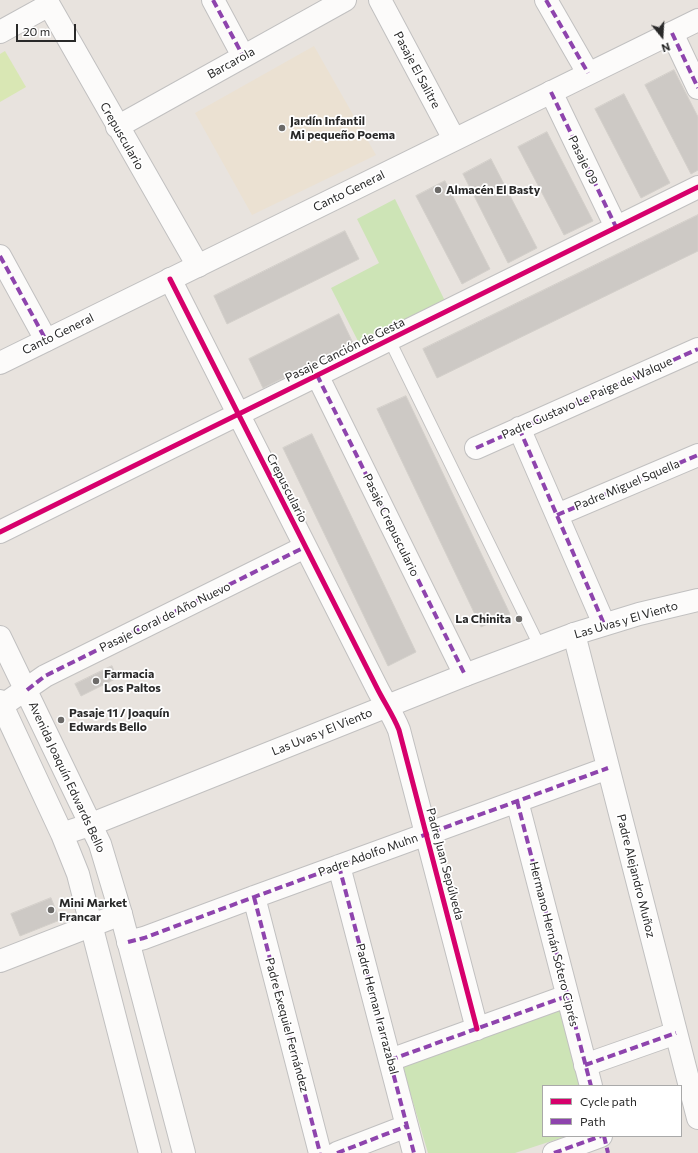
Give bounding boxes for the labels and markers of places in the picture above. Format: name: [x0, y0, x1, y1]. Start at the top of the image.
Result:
place label: Jardín Infantil Mi pequeño Poema: [290, 114, 395, 142]
marker: Jardín Infantil Mi pequeño Poema: [277, 123, 287, 133]
place label: Almacén El Basty: [446, 183, 540, 197]
marker: Almacén El Basty: [433, 185, 443, 195]
place label: La Chinita: [455, 612, 511, 626]
marker: La Chinita: [514, 614, 524, 624]
place label: Farmacia Los Paltos: [104, 667, 161, 695]
marker: Farmacia Los Paltos: [91, 676, 101, 686]
place label: Pasaje 11 / Joaquín Edwards Bello: [69, 706, 169, 734]
marker: Pasaje 11 / Joaquín Edwards Bello: [56, 715, 66, 725]
place label: Mini Market Francar: [59, 896, 127, 924]
marker: Mini Market Francar: [46, 905, 56, 915]

